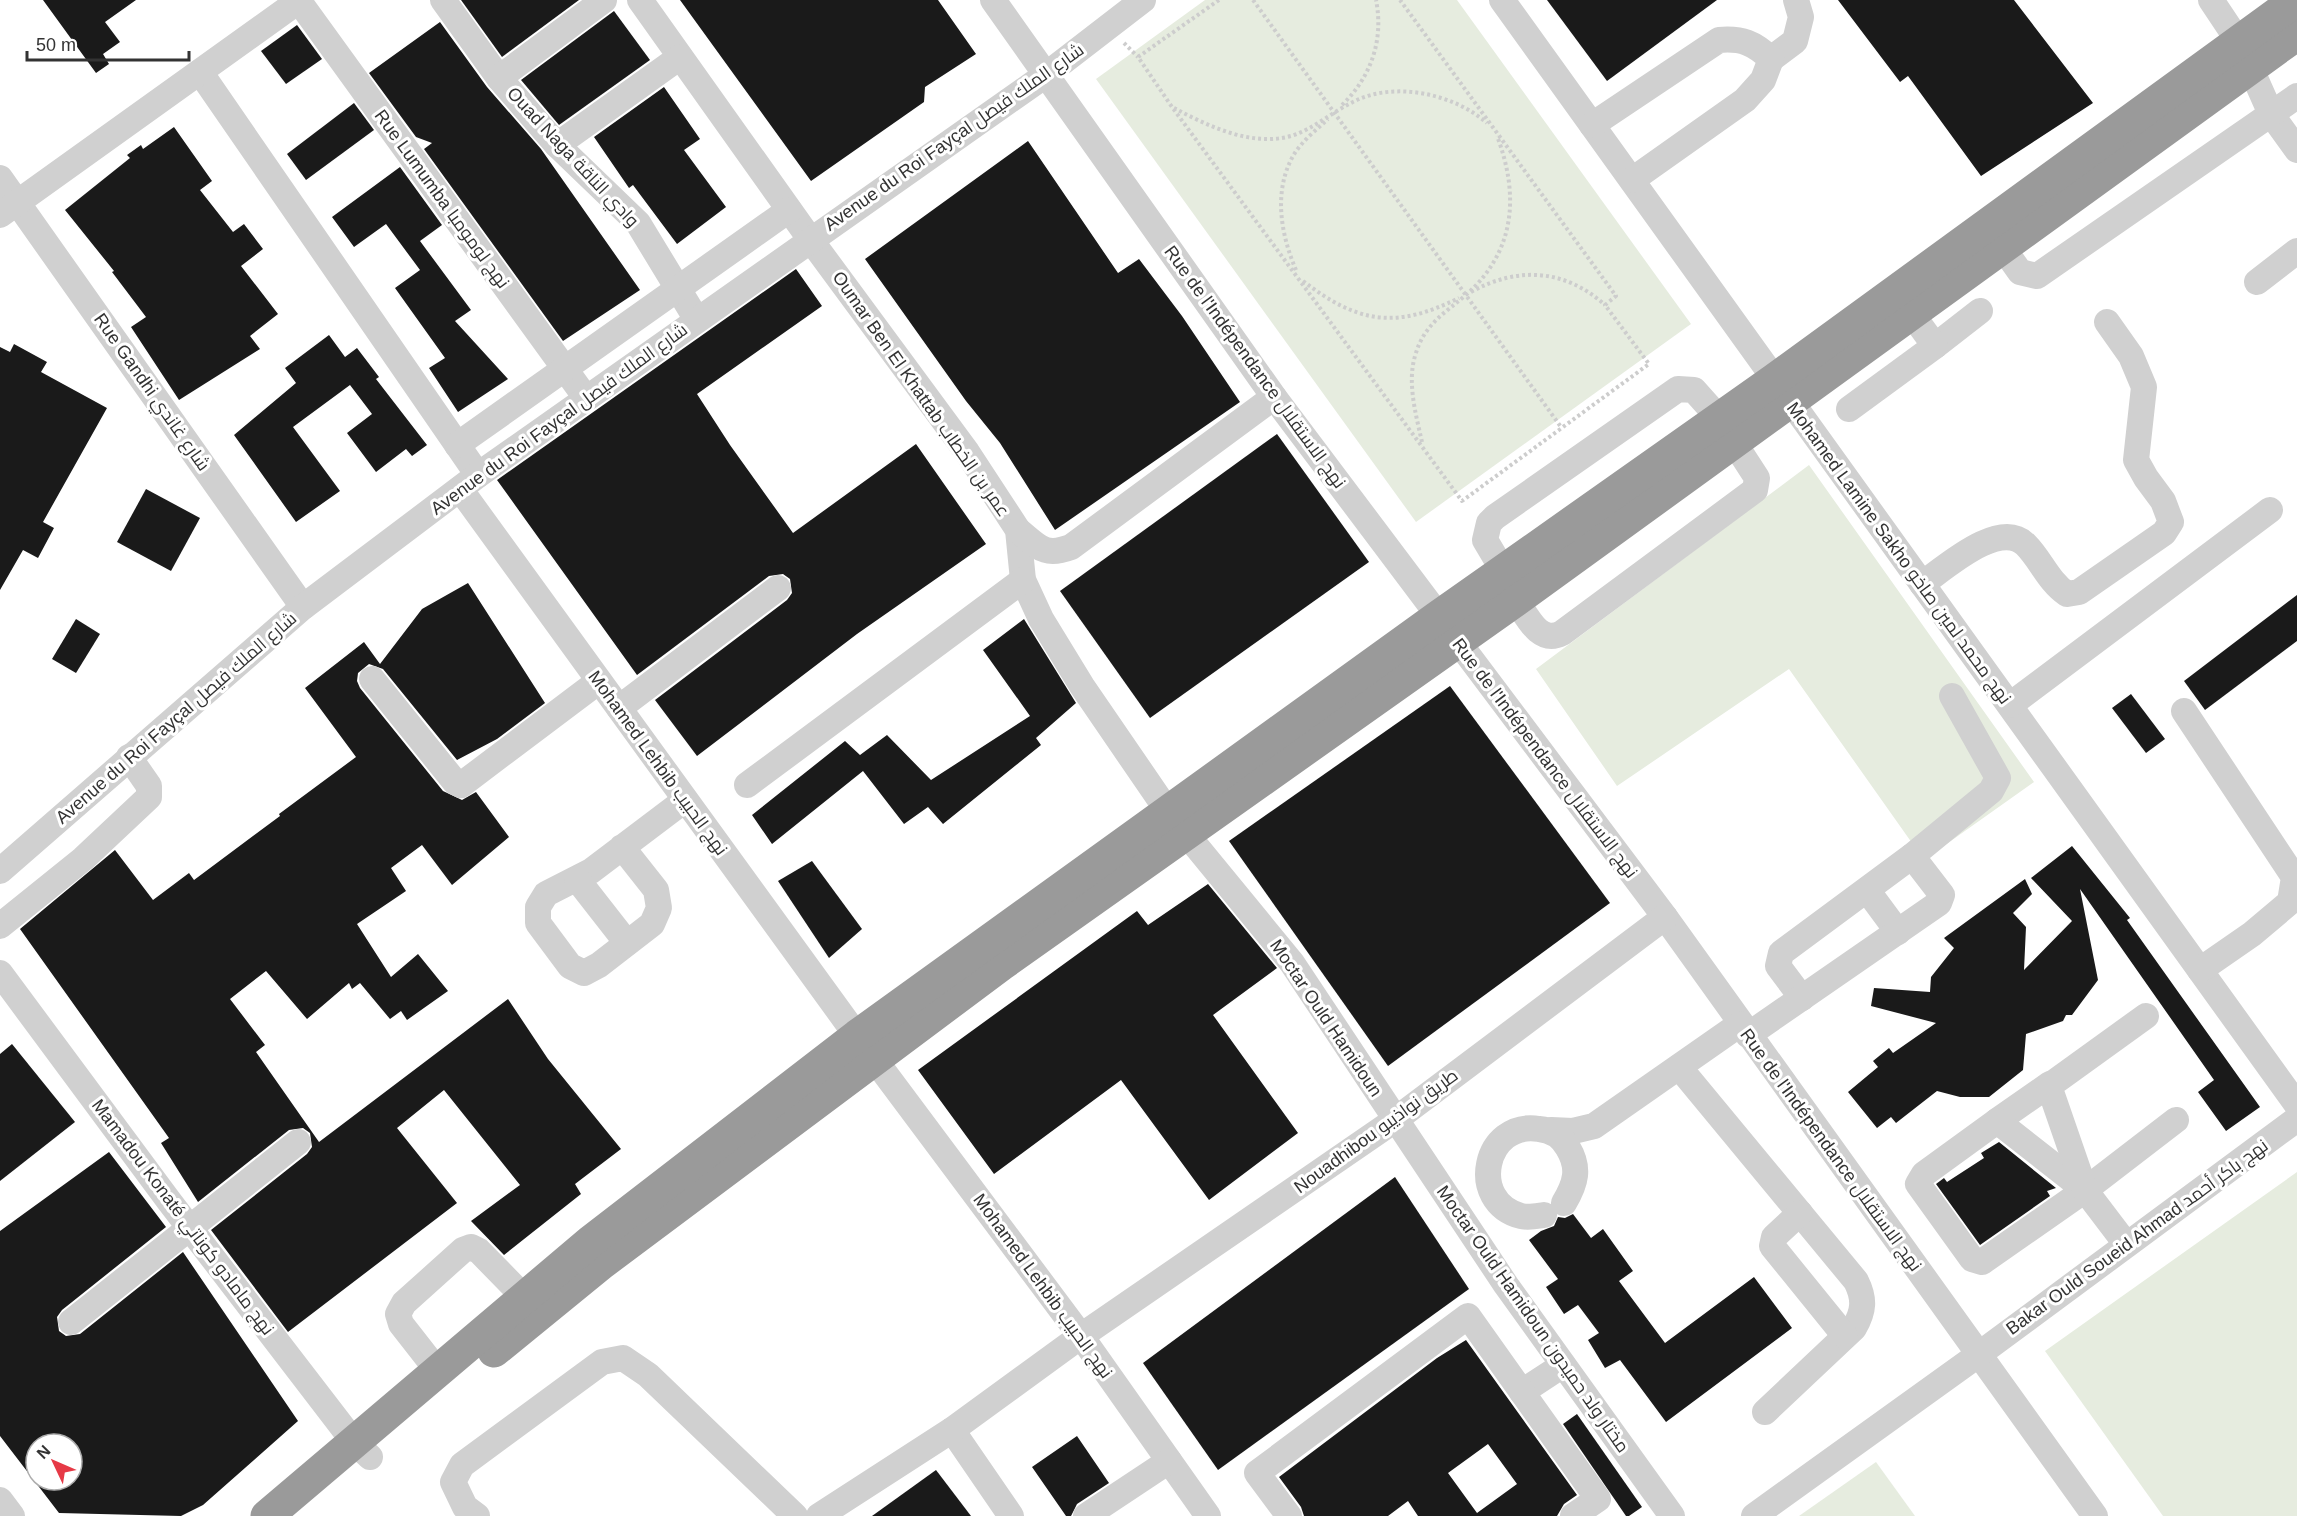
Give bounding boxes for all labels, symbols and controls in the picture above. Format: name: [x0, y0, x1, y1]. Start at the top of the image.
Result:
scale bar: [27, 24, 189, 62]
text: 50 m: [36, 35, 76, 55]
street label: Avenue du Roi Fayçal شارع الملك فيصل: [820, 39, 1089, 236]
street label: Ouad Naga وادي الناقة: [500, 83, 643, 234]
street label: Rue Lumumba نهج لومومبا: [369, 106, 513, 293]
street label: Rue de l'Indépendance نهج الاستقلال: [1159, 242, 1350, 493]
street label: Oumar Ben El Khattab عمر بن الخطاب: [828, 268, 1014, 521]
street label: Rue Gandhi شارع غاندي: [87, 309, 214, 477]
street label: Avenue du Roi Fayçal شارع الملك فيصل: [427, 319, 692, 520]
street label: Mohamed Lamine Sakho نهج محمد لمين صاخو: [1781, 398, 2015, 709]
street label: Avenue du Roi Fayçal شارع الملك فيصل: [52, 608, 302, 829]
street label: Rue de l'Indépendance نهج الاستقلال: [1447, 634, 1642, 883]
street label: Mohamed Lehbib نهج الحبيب: [583, 667, 732, 860]
street label: Moctar Ould Hamidoun: [1266, 936, 1386, 1100]
street label: Rue de l'Indépendance نهج الاستقلال: [1735, 1025, 1926, 1276]
street label: Nouadhibou طريق نواذيبو: [1290, 1065, 1463, 1199]
street label: Mamadou Konaté نهج مامادو كوناتي: [85, 1095, 278, 1341]
street label: Bakar Ould Soueid Ahmad نهج باكر أحمد: [2002, 1134, 2273, 1340]
street label: Moctar Ould Hamidoun مختار ولد حميدون: [1432, 1182, 1633, 1457]
street label: Mohamed Lehbib نهج الحبيب: [968, 1190, 1117, 1383]
north arrow: [24, 1432, 84, 1492]
text: N: [33, 1442, 54, 1462]

